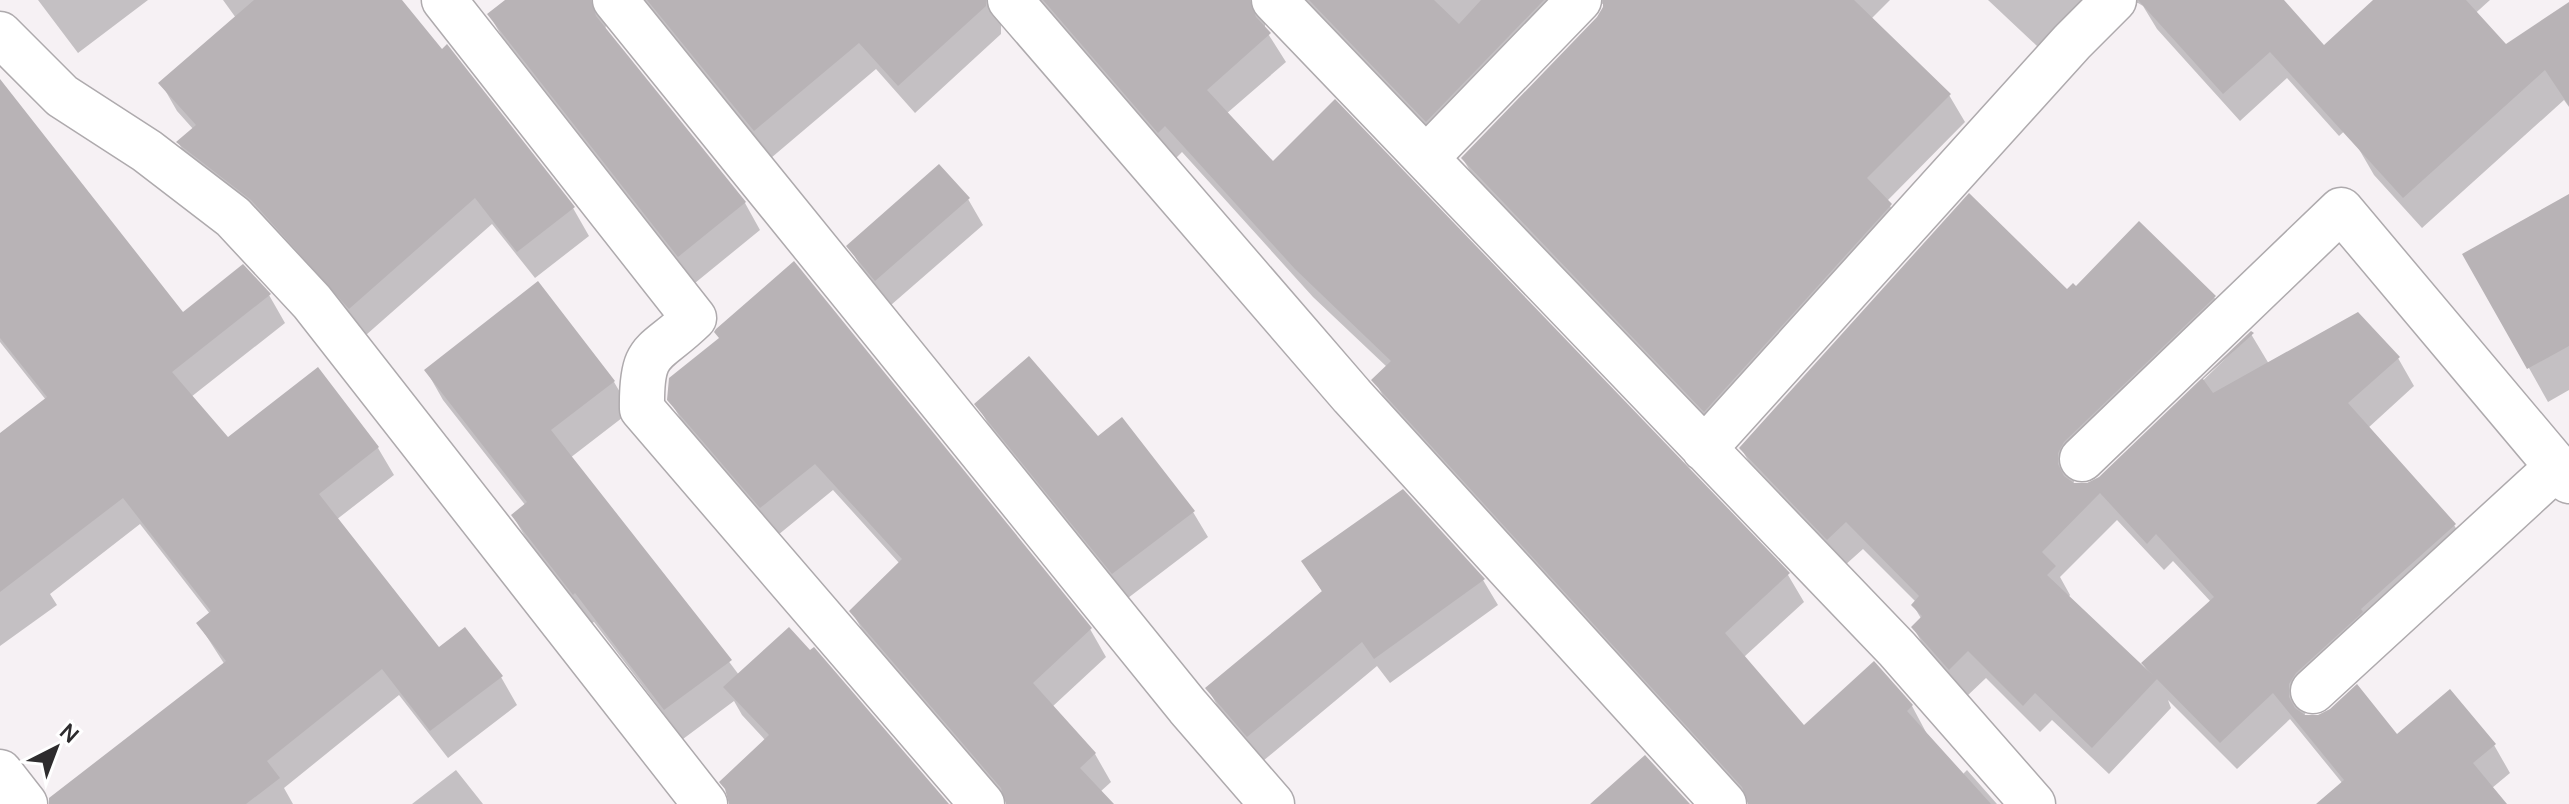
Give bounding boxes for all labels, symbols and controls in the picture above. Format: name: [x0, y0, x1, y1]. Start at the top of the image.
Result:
north arrow: [16, 708, 96, 788]
text: N: [53, 717, 85, 750]

